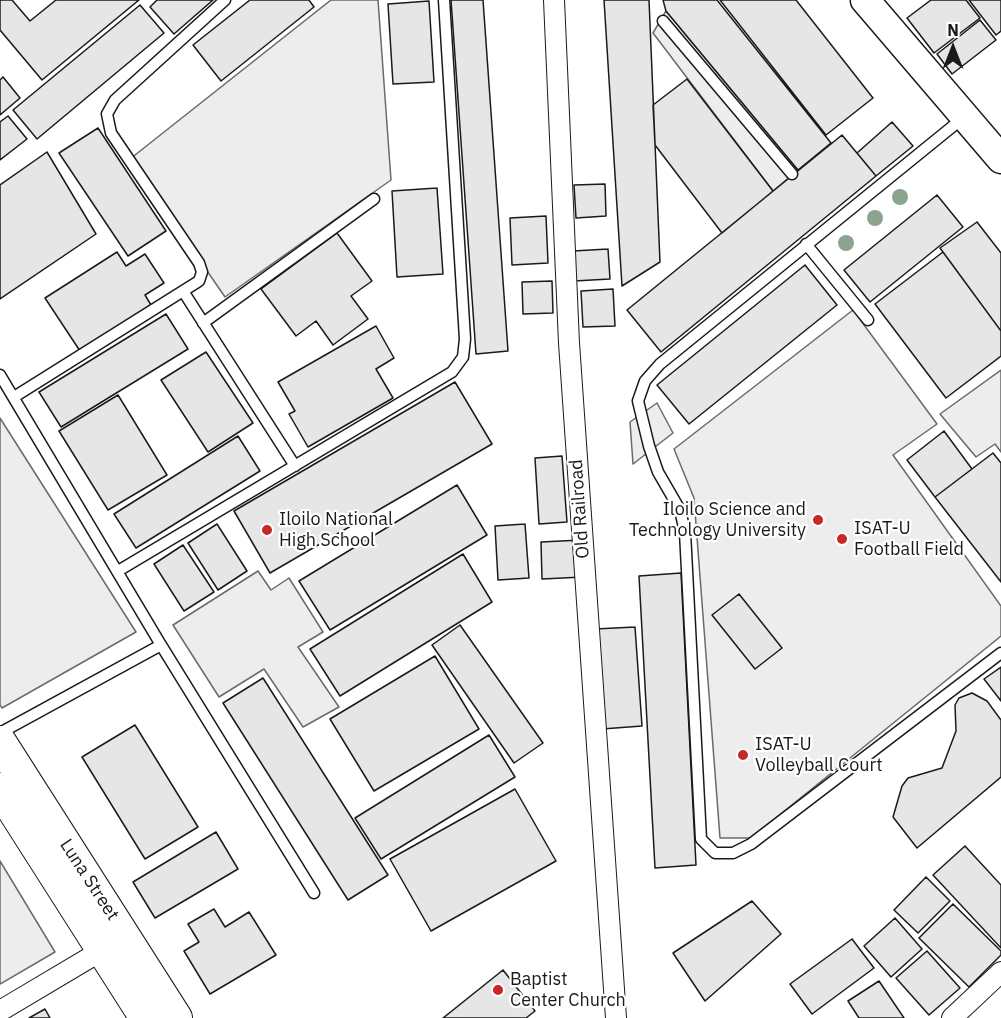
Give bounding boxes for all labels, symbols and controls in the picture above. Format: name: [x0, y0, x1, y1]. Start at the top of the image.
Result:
north arrow: [923, 18, 983, 78]
text: N: [947, 20, 959, 40]
street label: Old Railroad: [566, 459, 594, 559]
place label: Iloilo Science and Technology University: [629, 499, 806, 542]
place label: Iloilo National High School: [279, 509, 393, 552]
marker: Iloilo Science and Technology University: [811, 513, 825, 527]
place label: ISAT-U Football Field: [854, 518, 964, 560]
marker: Iloilo National High School: [260, 523, 274, 537]
marker: ISAT-U Football Field: [835, 532, 849, 546]
place label: ISAT-U Volleyball Court: [755, 734, 882, 777]
marker: ISAT-U Volleyball Court: [736, 748, 750, 762]
street label: Luna Street: [55, 835, 123, 925]
place label: Baptist Center Church: [510, 969, 626, 1012]
marker: Baptist Center Church: [491, 983, 505, 997]

